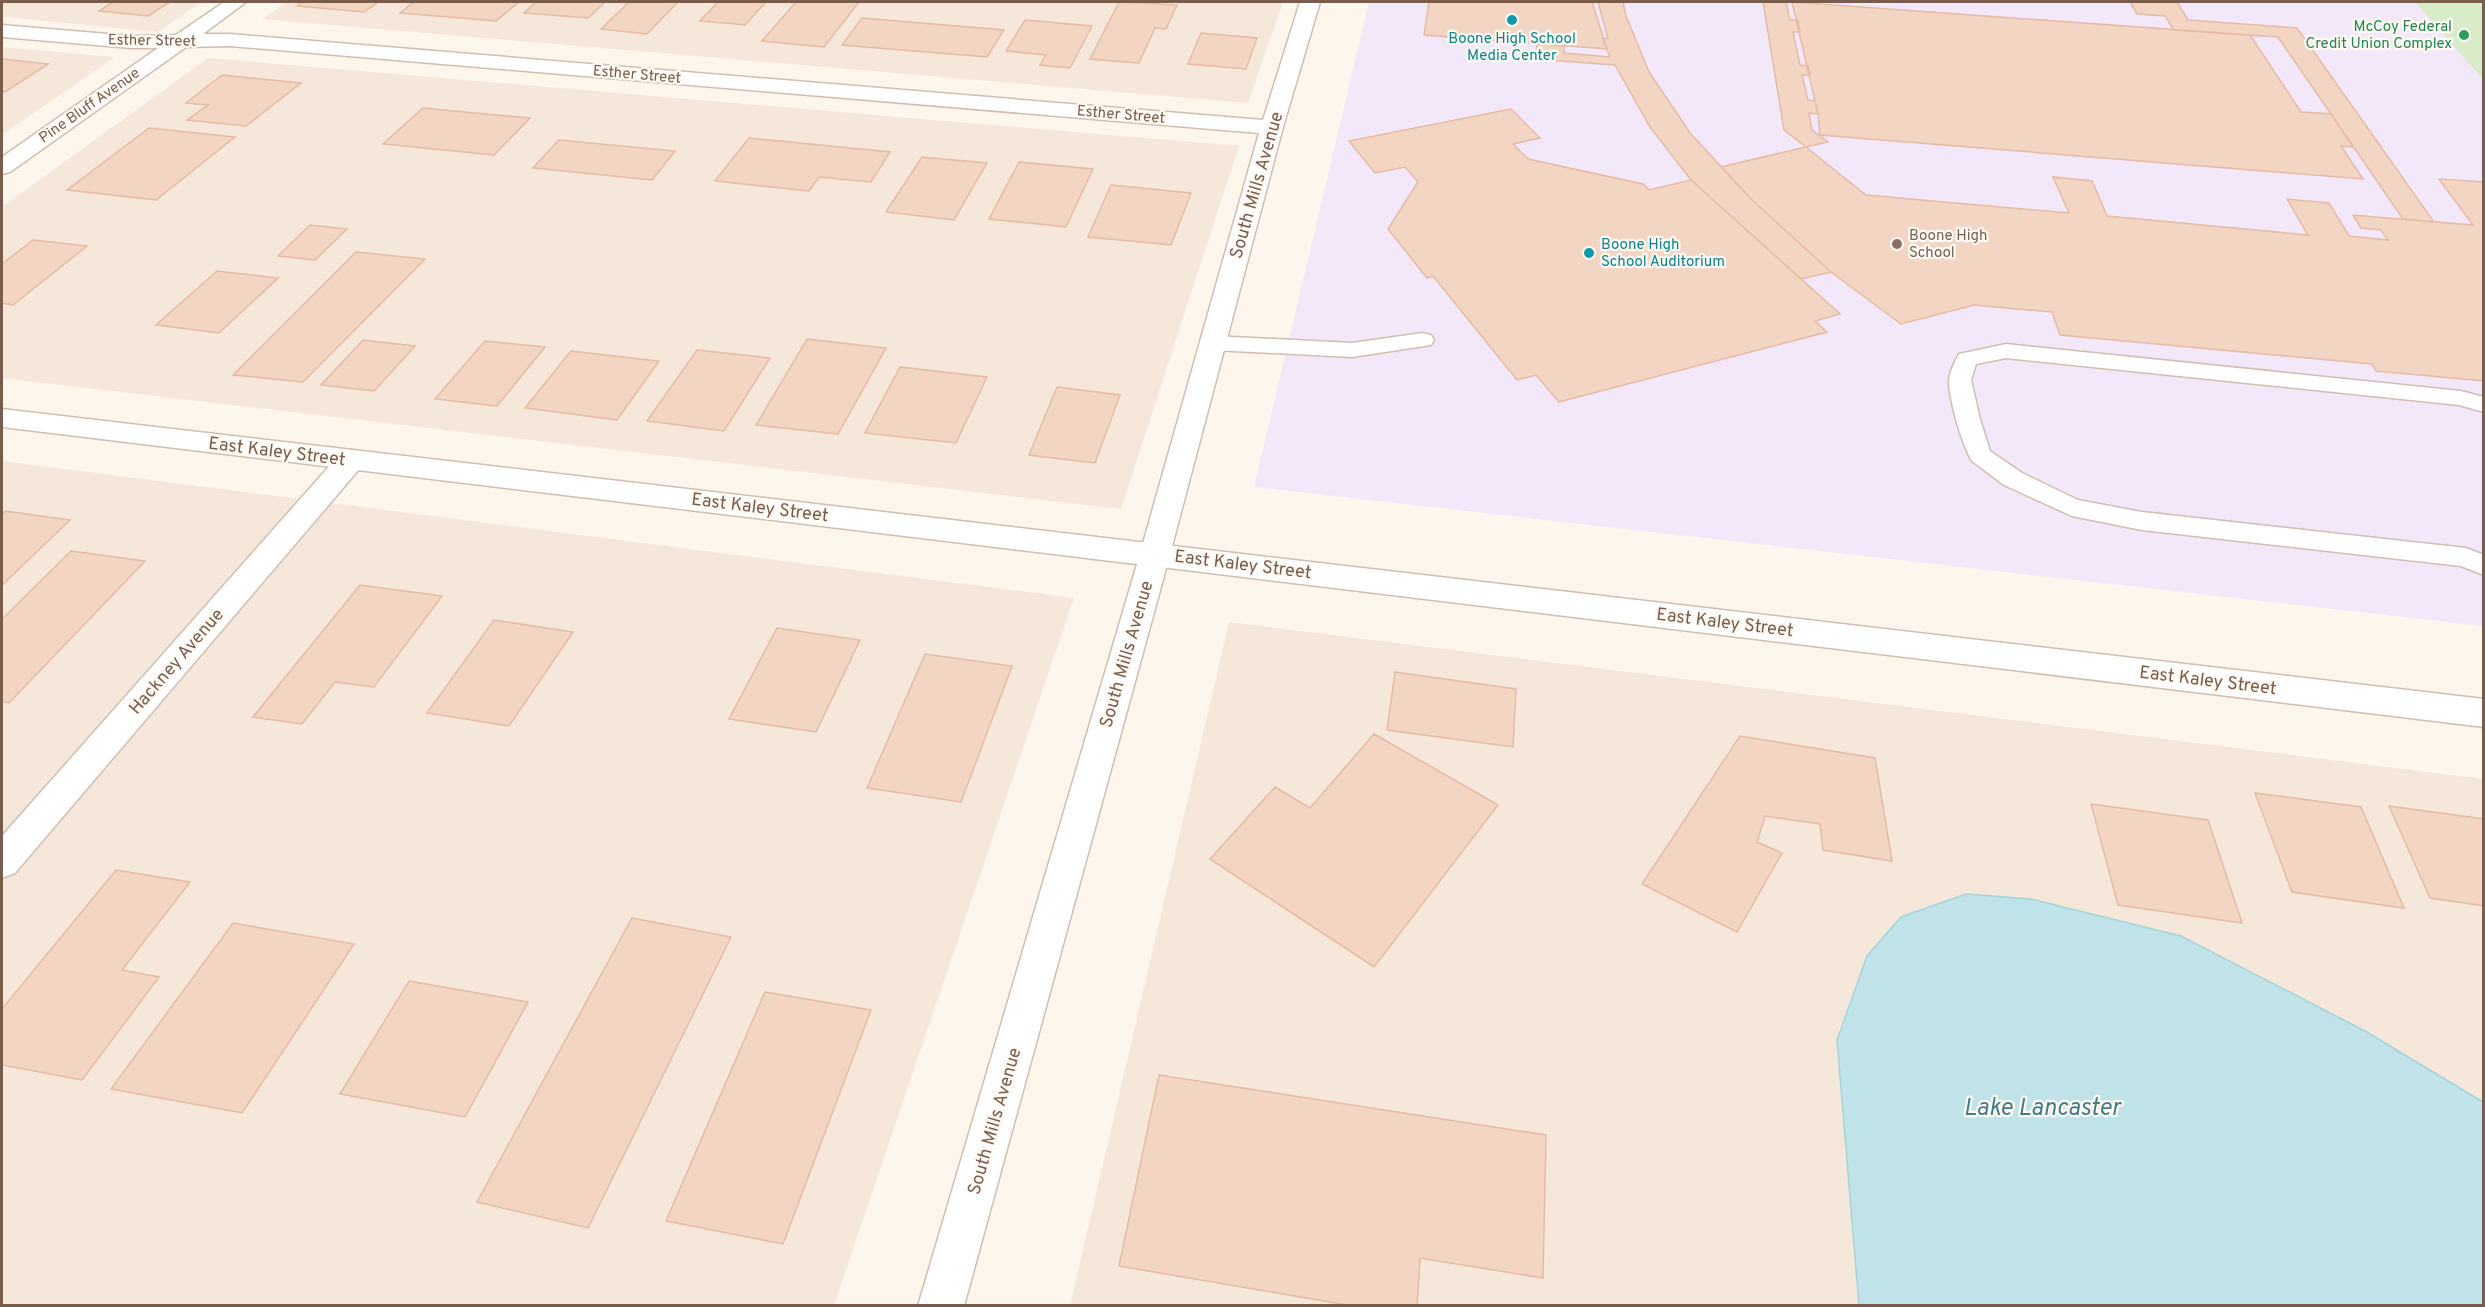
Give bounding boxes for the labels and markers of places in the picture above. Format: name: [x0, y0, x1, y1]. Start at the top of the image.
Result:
marker: Boone High School Media Center: [1505, 13, 1519, 27]
place label: McCoy Federal Credit Union Complex: [2305, 18, 2452, 54]
marker: McCoy Federal Credit Union Complex: [2457, 28, 2471, 42]
place label: Boone High School Media Center: [1448, 30, 1576, 66]
place label: Boone High School: [1909, 227, 1987, 263]
place label: Boone High School Auditorium: [1601, 236, 1725, 272]
marker: Boone High School: [1890, 237, 1904, 251]
marker: Boone High School Auditorium: [1582, 246, 1596, 260]

